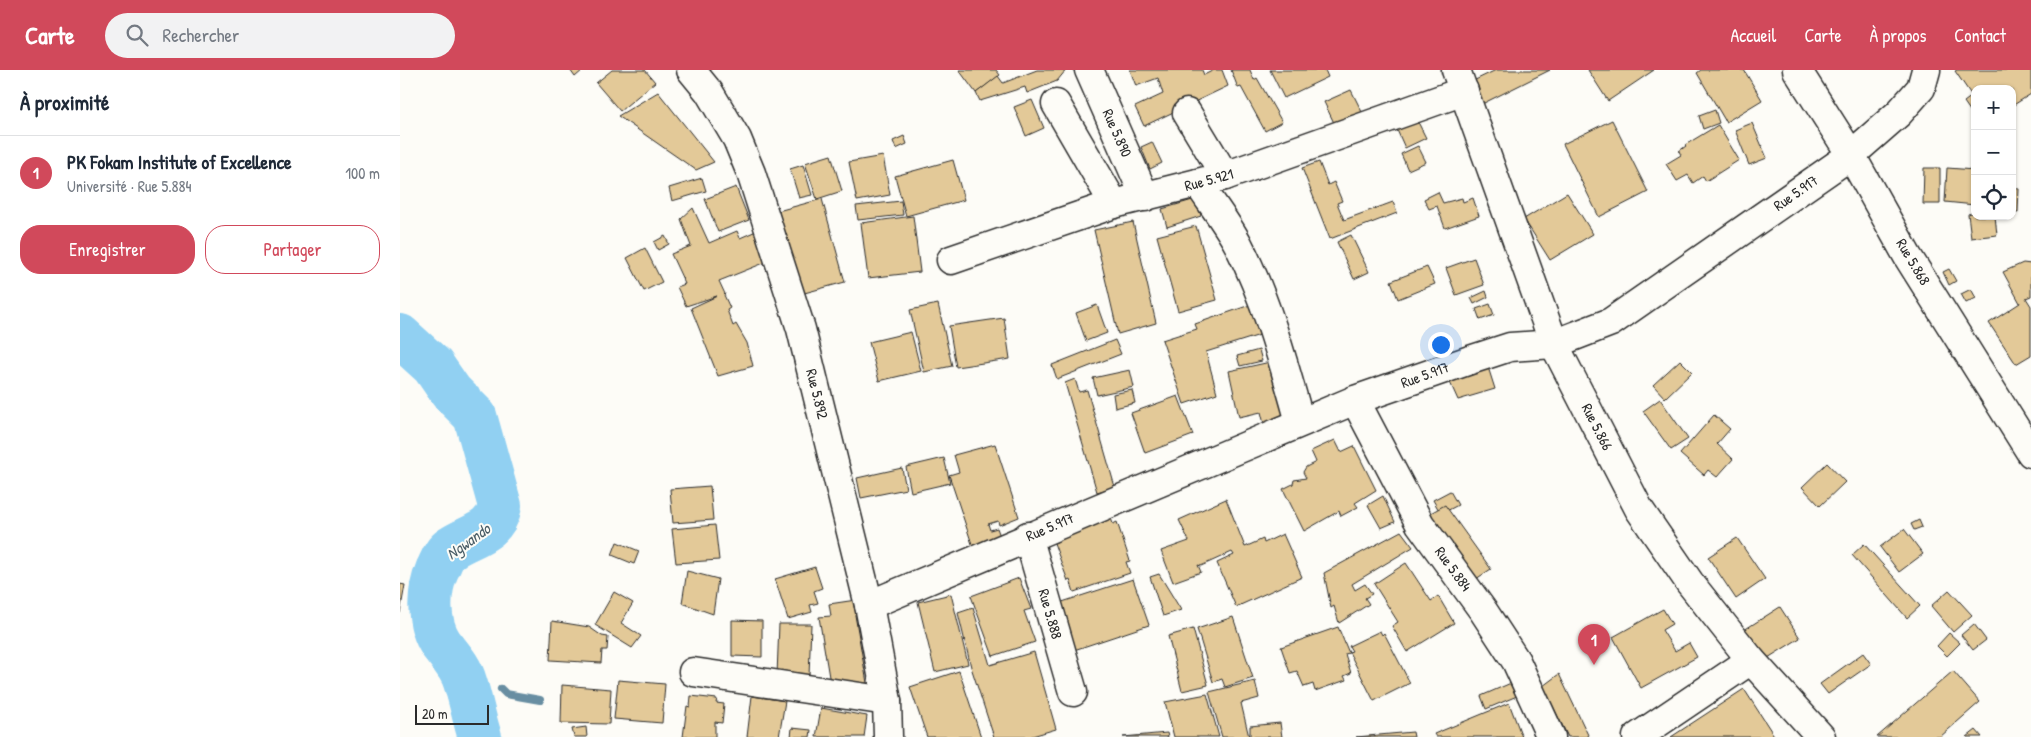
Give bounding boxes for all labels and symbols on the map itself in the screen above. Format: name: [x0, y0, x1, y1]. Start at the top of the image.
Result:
street label: Rue 5.890: [1098, 105, 1137, 160]
street label: Rue 5.921: [1182, 163, 1236, 196]
street label: Rue 5.917: [1769, 170, 1822, 216]
street label: Rue 5.868: [1891, 235, 1936, 289]
your location: [1428, 332, 1454, 358]
street label: Rue 5.917: [1398, 356, 1452, 393]
street label: Rue 5.892: [801, 367, 834, 421]
street label: Rue 5.866: [1577, 400, 1618, 454]
street label: Rue 5.917: [1023, 507, 1077, 546]
water label: Ngwando: [442, 517, 496, 564]
street label: Rue 5.884: [1430, 542, 1477, 596]
street label: Rue 5.888: [1033, 586, 1068, 641]
pin: 1: [1578, 624, 1610, 665]
scale bar: [415, 702, 489, 725]

